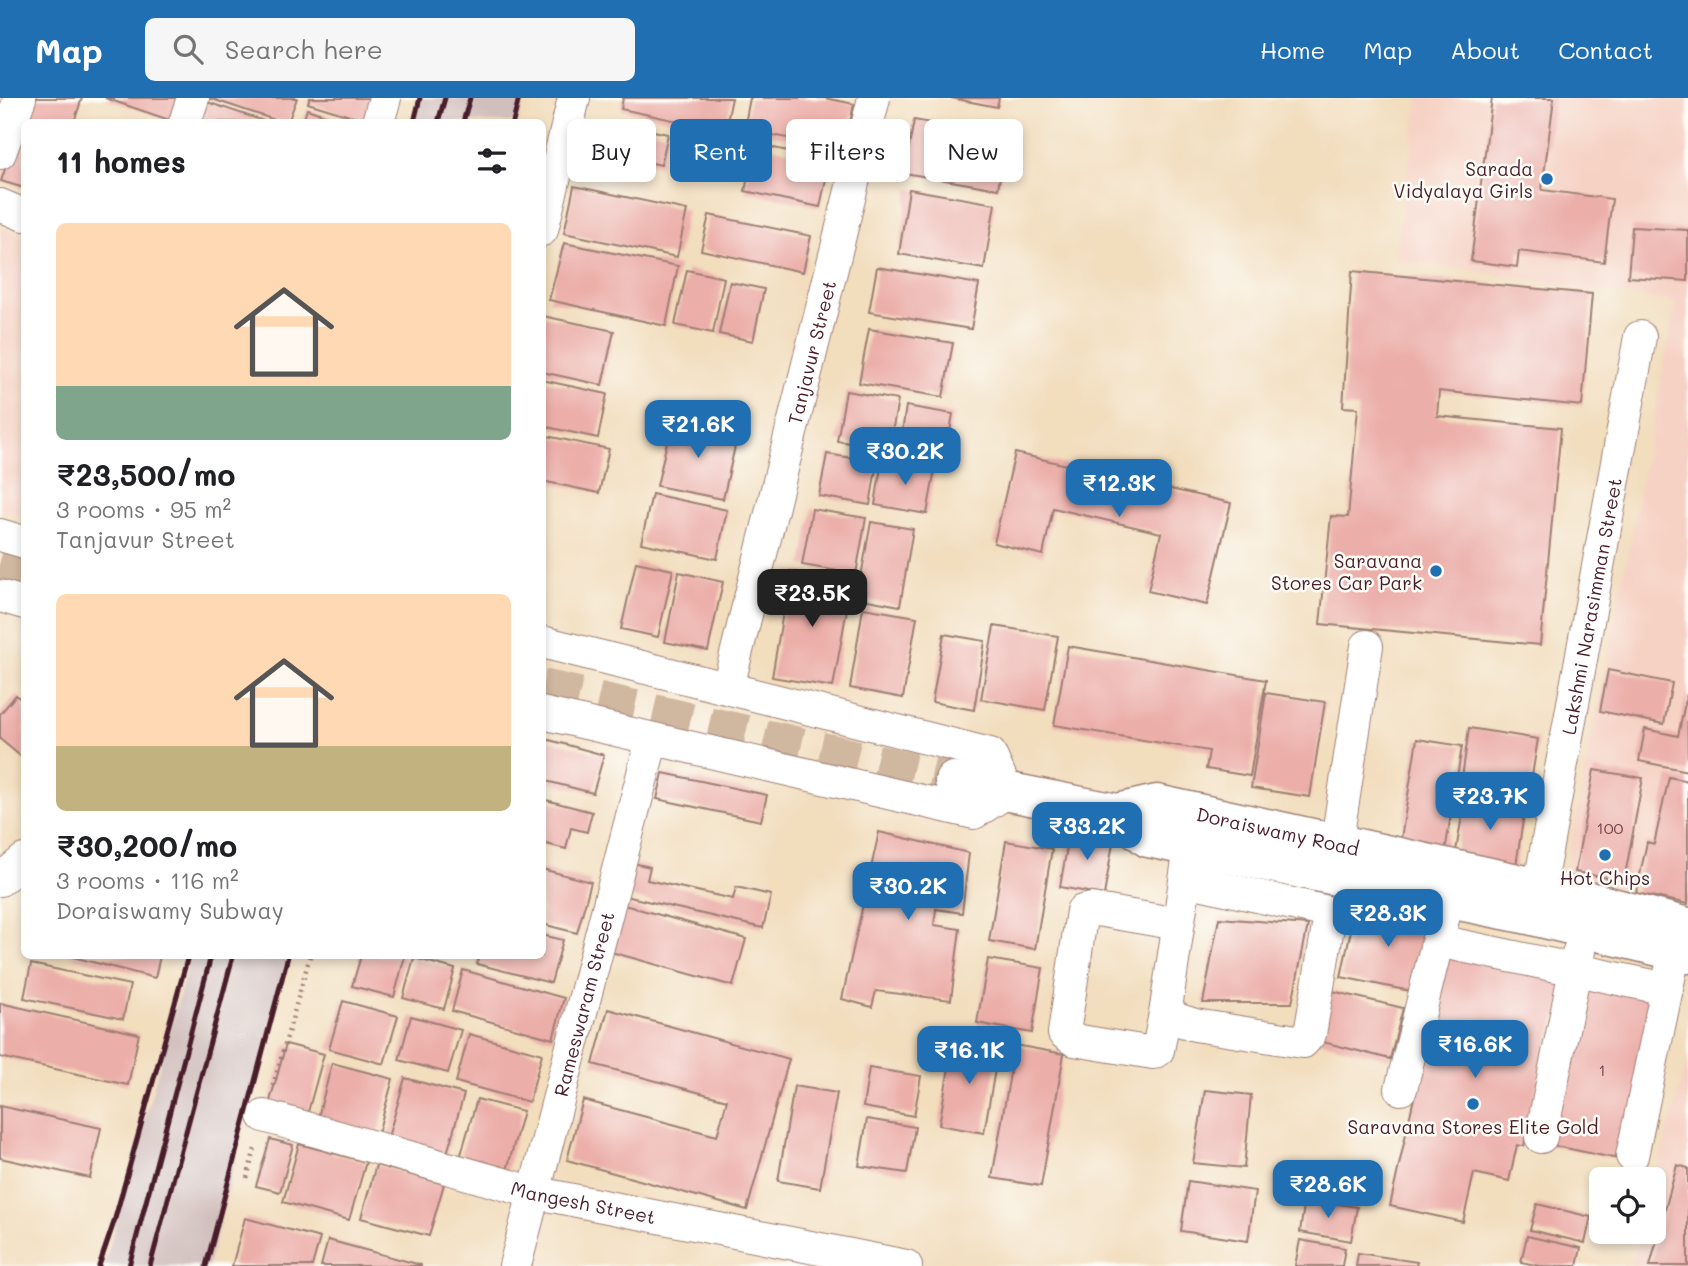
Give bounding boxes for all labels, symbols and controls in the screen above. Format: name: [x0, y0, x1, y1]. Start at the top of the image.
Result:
search box: [145, 18, 635, 81]
text: Map: [35, 28, 103, 71]
icon: search: [169, 30, 207, 68]
text: Search here: [225, 32, 383, 66]
text: Home: [1260, 34, 1325, 65]
text: Map: [1363, 34, 1412, 65]
text: About: [1450, 34, 1520, 65]
text: Contact: [1558, 34, 1653, 65]
chip: Buy: [567, 119, 656, 182]
chip: Rent: [670, 119, 772, 182]
chip: Filters: [786, 119, 910, 182]
chip: New: [924, 119, 1023, 182]
text: 11 homes: [56, 141, 186, 181]
icon: filters: [473, 142, 511, 180]
place label: Sarada Vidyalaya Girls: [1393, 156, 1533, 203]
marker: Sarada Vidyalaya Girls: [1539, 171, 1555, 187]
icon: home: [221, 269, 347, 395]
street label: Tanjavur Street: [781, 277, 841, 427]
pin: ₹21.6K: [641, 400, 755, 460]
text: ₹21.6K: [661, 408, 735, 438]
pin: ₹30.2K: [848, 428, 962, 487]
text: ₹30.2K: [866, 435, 944, 465]
text: ₹23,500/mo: [56, 454, 236, 494]
pin: ₹12.3K: [1062, 460, 1176, 519]
text: ₹12.3K: [1082, 467, 1156, 497]
street label: Lakshmi Narasimman Street: [1555, 476, 1627, 736]
text: 3 rooms · 95 m²: [56, 494, 231, 524]
text: Tanjavur Street: [56, 524, 235, 554]
place label: Saravana Stores Car Park: [1271, 548, 1422, 595]
marker: Saravana Stores Car Park: [1428, 563, 1444, 579]
pin: ₹23.5K: [755, 570, 869, 629]
text: ₹23.5K: [773, 577, 851, 607]
icon: home: [221, 640, 347, 766]
pin: ₹23.7K: [1433, 772, 1547, 832]
text: ₹23.7K: [1452, 780, 1528, 810]
street label: Doraiswamy Road: [1194, 801, 1362, 861]
pin: ₹33.2K: [1030, 802, 1144, 862]
text: ₹33.2K: [1048, 810, 1126, 840]
house number: 100: [1597, 817, 1624, 838]
text: ₹30,200/mo: [56, 825, 237, 865]
marker: Hot Chips: [1597, 847, 1613, 863]
pin: ₹30.2K: [851, 862, 965, 922]
text: 3 rooms · 116 m²: [56, 865, 239, 895]
place label: Hot Chips: [1560, 865, 1650, 890]
text: ₹30.2K: [869, 870, 947, 900]
pin: ₹28.3K: [1331, 890, 1445, 949]
text: Doraiswamy Subway: [56, 895, 284, 925]
text: ₹28.3K: [1349, 897, 1427, 927]
street label: Rameswaram Street: [547, 909, 619, 1099]
pin: ₹16.6K: [1418, 1020, 1532, 1080]
pin: ₹16.1K: [912, 1026, 1026, 1086]
text: ₹16.6K: [1437, 1028, 1513, 1058]
text: ₹16.1K: [933, 1034, 1005, 1064]
house number: 1: [1598, 1059, 1606, 1080]
marker: Saravana Stores Elite Gold: [1465, 1096, 1481, 1112]
place label: Saravana Stores Elite Gold: [1347, 1114, 1599, 1139]
pin: ₹28.6K: [1271, 1160, 1385, 1220]
map controls: [1589, 1167, 1666, 1244]
button: locate: [1589, 1167, 1666, 1244]
text: ₹28.6K: [1289, 1168, 1367, 1198]
street label: Mangesh Street: [508, 1174, 658, 1229]

